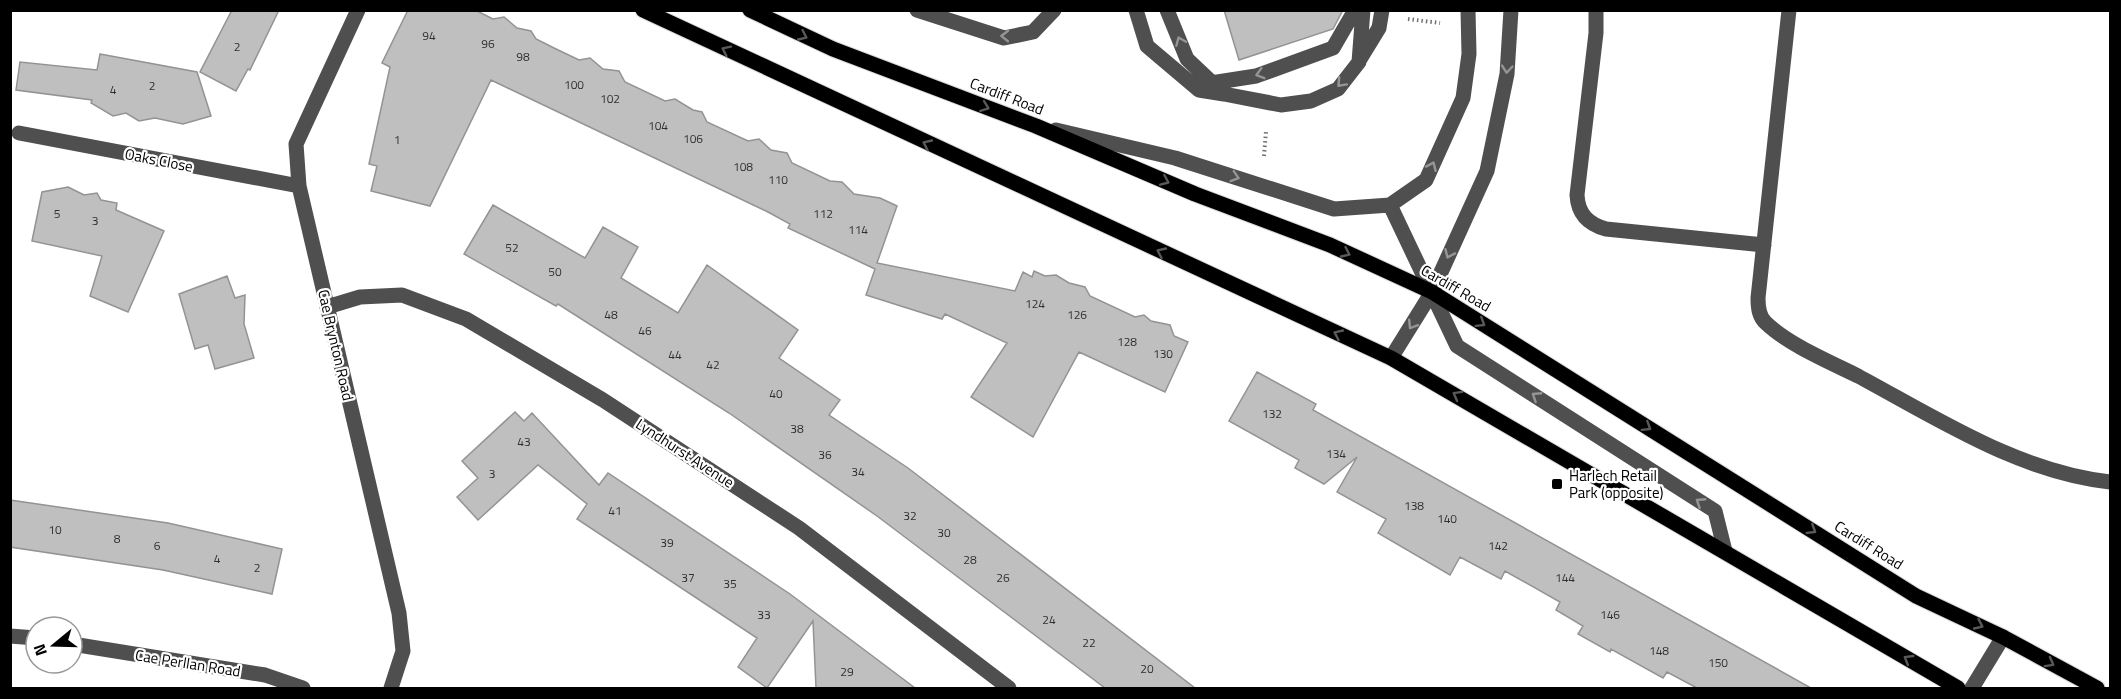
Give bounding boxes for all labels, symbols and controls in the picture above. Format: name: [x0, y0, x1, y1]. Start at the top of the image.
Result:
house number: 94: [422, 26, 436, 45]
one-way arrow: [797, 28, 808, 40]
one-way arrow: [1000, 29, 1009, 42]
house number: 96: [481, 34, 495, 53]
one-way arrow: [1175, 36, 1187, 47]
house number: 2: [234, 37, 240, 56]
one-way arrow: [721, 45, 732, 57]
house number: 98: [516, 47, 530, 66]
one-way arrow: [1501, 64, 1514, 73]
one-way arrow: [1255, 67, 1266, 79]
street label: Cardiff Road: [967, 71, 1047, 121]
house number: 100: [564, 75, 584, 94]
house number: 2: [149, 76, 155, 95]
one-way arrow: [1337, 77, 1348, 87]
house number: 4: [110, 80, 117, 99]
house number: 102: [600, 89, 620, 108]
one-way arrow: [979, 99, 990, 112]
house number: 104: [648, 116, 668, 135]
house number: 106: [683, 129, 703, 148]
house number: 1: [394, 130, 400, 149]
one-way arrow: [922, 139, 933, 151]
street label: Oaks Close: [123, 142, 195, 178]
house number: 108: [733, 157, 753, 176]
one-way arrow: [1424, 162, 1436, 173]
house number: 110: [768, 170, 788, 189]
one-way arrow: [1229, 170, 1240, 182]
one-way arrow: [1159, 174, 1170, 186]
house number: 5: [54, 204, 61, 223]
house number: 112: [813, 204, 833, 223]
house number: 3: [92, 211, 98, 230]
house number: 114: [848, 220, 868, 239]
house number: 52: [505, 238, 519, 257]
one-way arrow: [1340, 245, 1351, 257]
one-way arrow: [1157, 247, 1168, 259]
one-way arrow: [1445, 247, 1457, 258]
street label: Cardiff Road: [1417, 259, 1495, 317]
house number: 50: [548, 262, 562, 281]
street label: Cae Brynton Road: [312, 287, 360, 403]
house number: 124: [1025, 294, 1045, 313]
house number: 48: [604, 305, 618, 324]
house number: 126: [1067, 305, 1087, 324]
one-way arrow: [1475, 316, 1486, 327]
one-way arrow: [1407, 319, 1419, 329]
house number: 46: [638, 321, 652, 340]
one-way arrow: [1334, 329, 1345, 341]
house number: 128: [1117, 332, 1137, 351]
house number: 130: [1153, 344, 1173, 363]
house number: 44: [668, 345, 682, 364]
house number: 42: [706, 355, 720, 374]
house number: 40: [769, 384, 783, 403]
one-way arrow: [1453, 390, 1463, 402]
one-way arrow: [1532, 392, 1542, 404]
house number: 132: [1262, 404, 1282, 423]
street label: Lyndhurst Avenue: [631, 412, 739, 494]
house number: 38: [790, 419, 804, 438]
one-way arrow: [1640, 420, 1651, 431]
house number: 43: [517, 432, 531, 451]
house number: 134: [1326, 444, 1346, 463]
house number: 36: [818, 445, 832, 464]
house number: 34: [851, 462, 865, 481]
house number: 3: [489, 464, 495, 483]
place label: Harlech Retail Park (opposite): [1569, 464, 1663, 504]
marker: Harlech Retail Park (opposite): [1550, 477, 1564, 491]
house number: 138: [1404, 496, 1424, 515]
one-way arrow: [1696, 497, 1706, 509]
house number: 41: [608, 501, 622, 520]
house number: 32: [903, 506, 917, 525]
house number: 140: [1437, 509, 1457, 528]
street label: Cardiff Road: [1830, 515, 1908, 575]
house number: 10: [48, 520, 62, 539]
house number: 30: [937, 523, 951, 542]
one-way arrow: [1806, 523, 1816, 535]
house number: 8: [114, 529, 121, 548]
house number: 39: [660, 533, 674, 552]
house number: 6: [154, 536, 161, 555]
house number: 142: [1488, 536, 1508, 555]
house number: 4: [214, 549, 221, 568]
house number: 28: [963, 550, 977, 569]
house number: 2: [254, 558, 260, 577]
house number: 37: [681, 568, 695, 587]
house number: 26: [996, 568, 1010, 587]
house number: 144: [1555, 568, 1575, 587]
house number: 35: [723, 574, 737, 593]
house number: 33: [757, 605, 771, 624]
house number: 146: [1600, 605, 1620, 624]
house number: 24: [1042, 610, 1056, 629]
north arrow: [24, 615, 84, 675]
one-way arrow: [1972, 618, 1983, 630]
house number: 22: [1082, 633, 1096, 652]
text: N: [27, 641, 53, 659]
house number: 148: [1649, 641, 1669, 660]
street label: Cae Perllan Road: [134, 643, 242, 683]
house number: 150: [1708, 653, 1728, 672]
one-way arrow: [1904, 654, 1914, 666]
one-way arrow: [2044, 655, 2054, 667]
house number: 20: [1140, 659, 1154, 678]
house number: 29: [840, 662, 854, 681]

